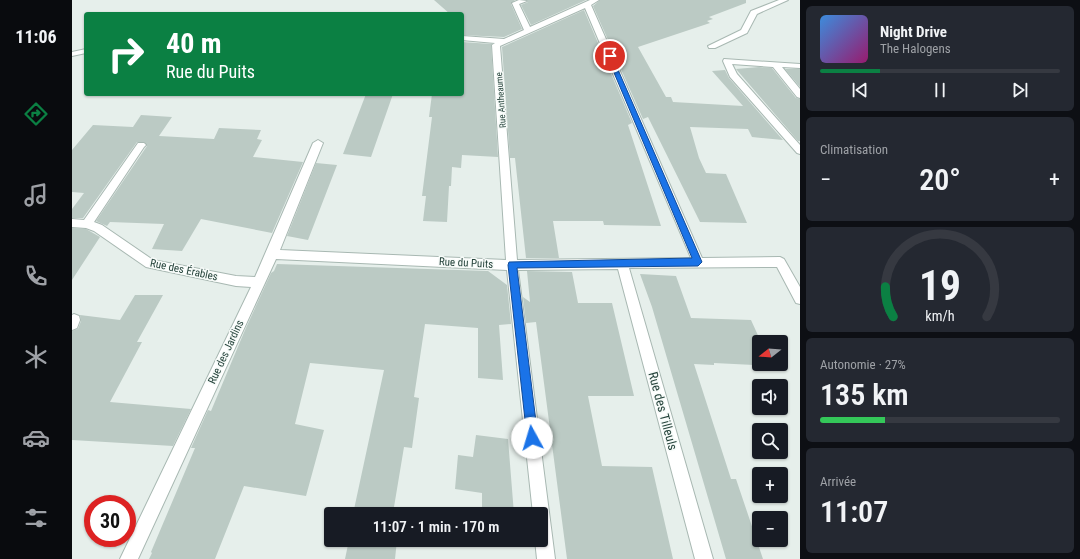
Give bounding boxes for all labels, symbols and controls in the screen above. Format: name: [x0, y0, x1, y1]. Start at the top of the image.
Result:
text: Night Drive: [880, 23, 947, 41]
text: 11:06: [15, 26, 57, 47]
text: 40 m: [166, 27, 222, 60]
icon: right: [100, 28, 152, 80]
pin: [593, 39, 627, 73]
text: The Halogens: [880, 41, 951, 56]
icon: arrive: [599, 45, 621, 67]
text: Rue du Puits: [166, 61, 255, 82]
street label: Rue Antheaume: [494, 72, 508, 128]
icon: previous: [849, 79, 871, 101]
icon: pause: [929, 79, 951, 101]
icon: next: [1009, 79, 1031, 101]
icon: directions: [22, 100, 50, 128]
text: Climatisation: [820, 142, 888, 157]
text: 20°: [919, 162, 961, 197]
text: −: [820, 167, 831, 192]
text: +: [1049, 167, 1060, 192]
icon: music: [22, 181, 50, 209]
street label: Rue du Puits: [439, 255, 493, 271]
street label: Rue des Érables: [149, 256, 219, 284]
text: 19: [919, 261, 961, 310]
icon: phone: [22, 262, 50, 290]
text: km/h: [925, 308, 955, 324]
street label: Rue des Jardins: [205, 318, 247, 386]
north arrow: [752, 335, 788, 371]
map controls: [752, 335, 788, 547]
icon: climate: [22, 343, 50, 371]
text: Autonomie · 27%: [820, 357, 906, 372]
street label: Rue des Tilleuls: [645, 370, 681, 452]
text: 135 km: [820, 377, 909, 412]
button: sound: [752, 379, 788, 415]
position arrow: [511, 417, 553, 459]
button: search: [752, 423, 788, 459]
icon: car: [22, 424, 50, 452]
button: +: [752, 467, 788, 503]
text: Arrivée: [820, 474, 856, 489]
text: 11:07: [820, 494, 888, 529]
speed limit sign: 30: [84, 495, 136, 547]
icon: filters: [22, 504, 50, 532]
button: −: [752, 511, 788, 547]
text: 11:07 · 1 min · 170 m: [373, 518, 499, 536]

